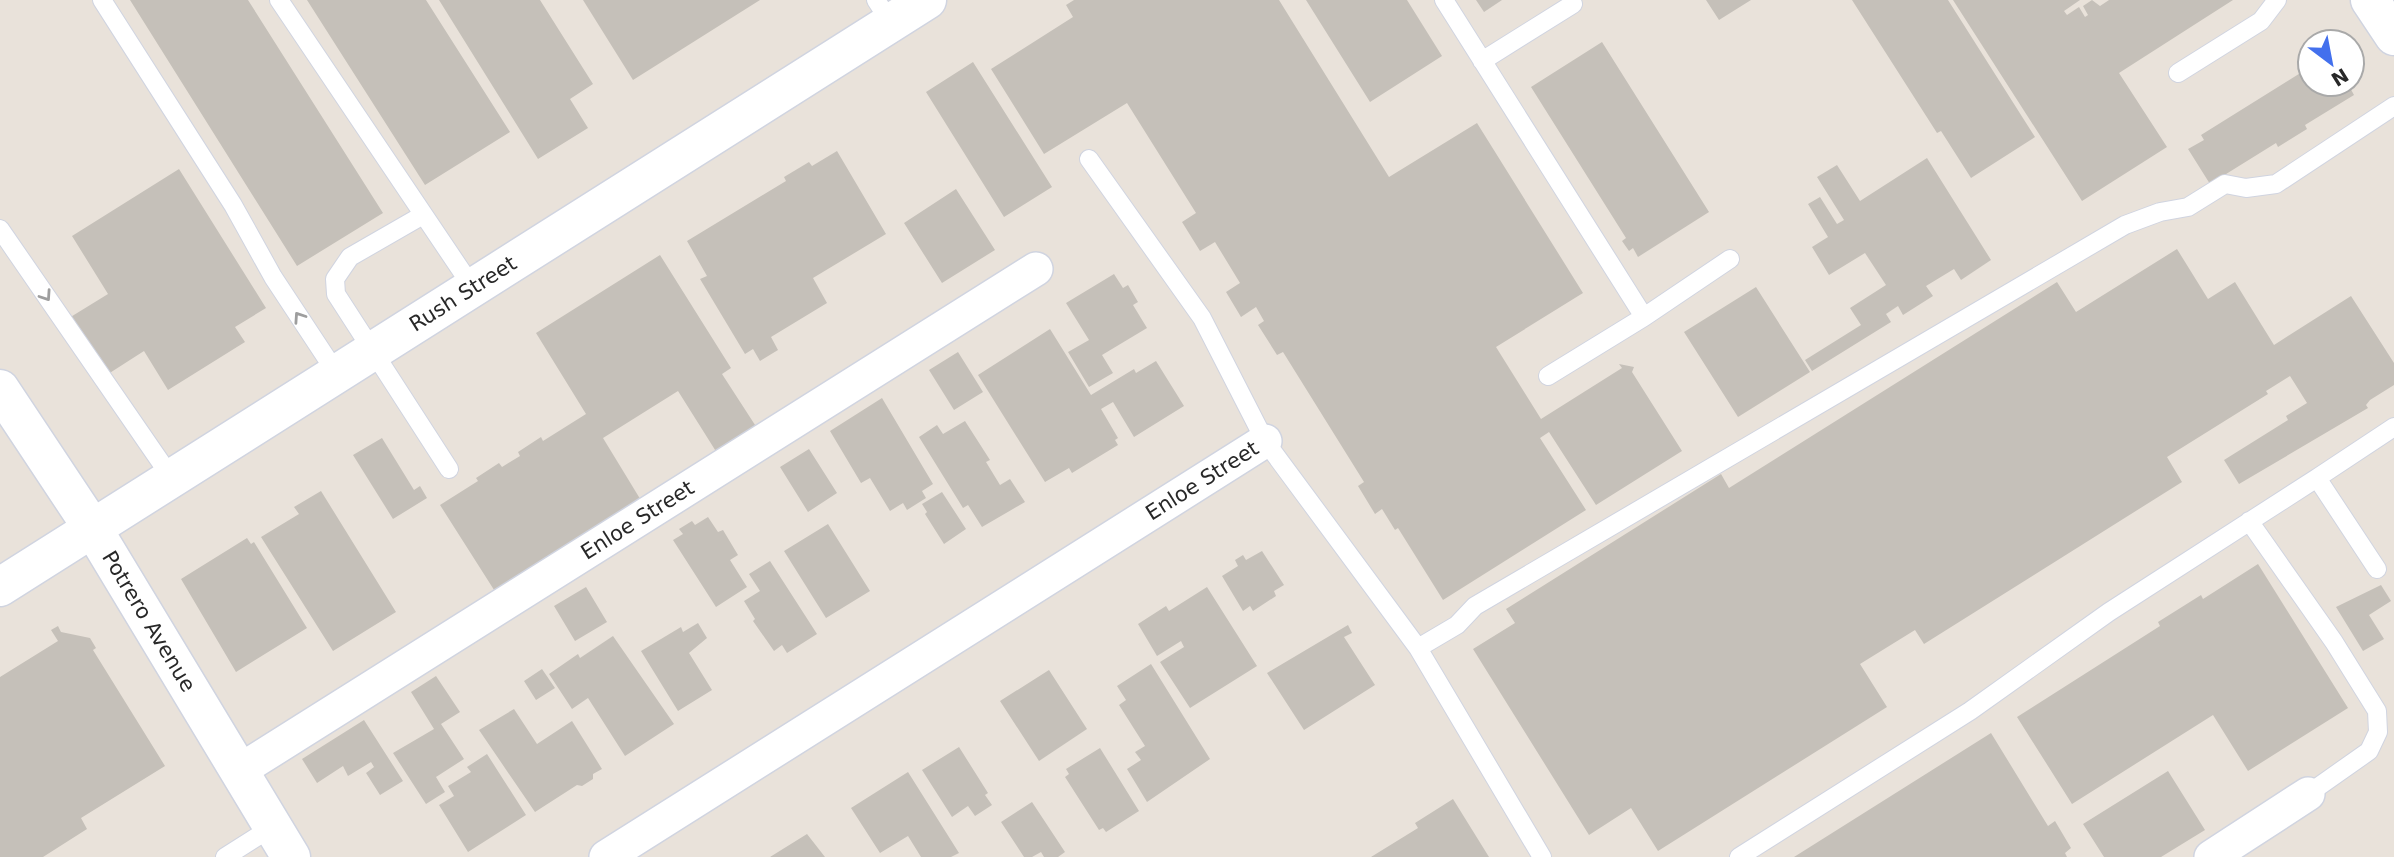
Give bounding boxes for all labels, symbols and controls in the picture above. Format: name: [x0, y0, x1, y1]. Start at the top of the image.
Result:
north arrow: [2296, 28, 2366, 98]
text: N: [2327, 64, 2353, 91]
street label: Rush Street: [405, 251, 521, 337]
one-way arrow: [38, 288, 50, 301]
one-way arrow: [295, 312, 308, 325]
street label: Enloe Street: [1141, 436, 1263, 525]
street label: Enloe Street: [577, 476, 698, 564]
street label: Potrero Avenue: [97, 547, 200, 696]

